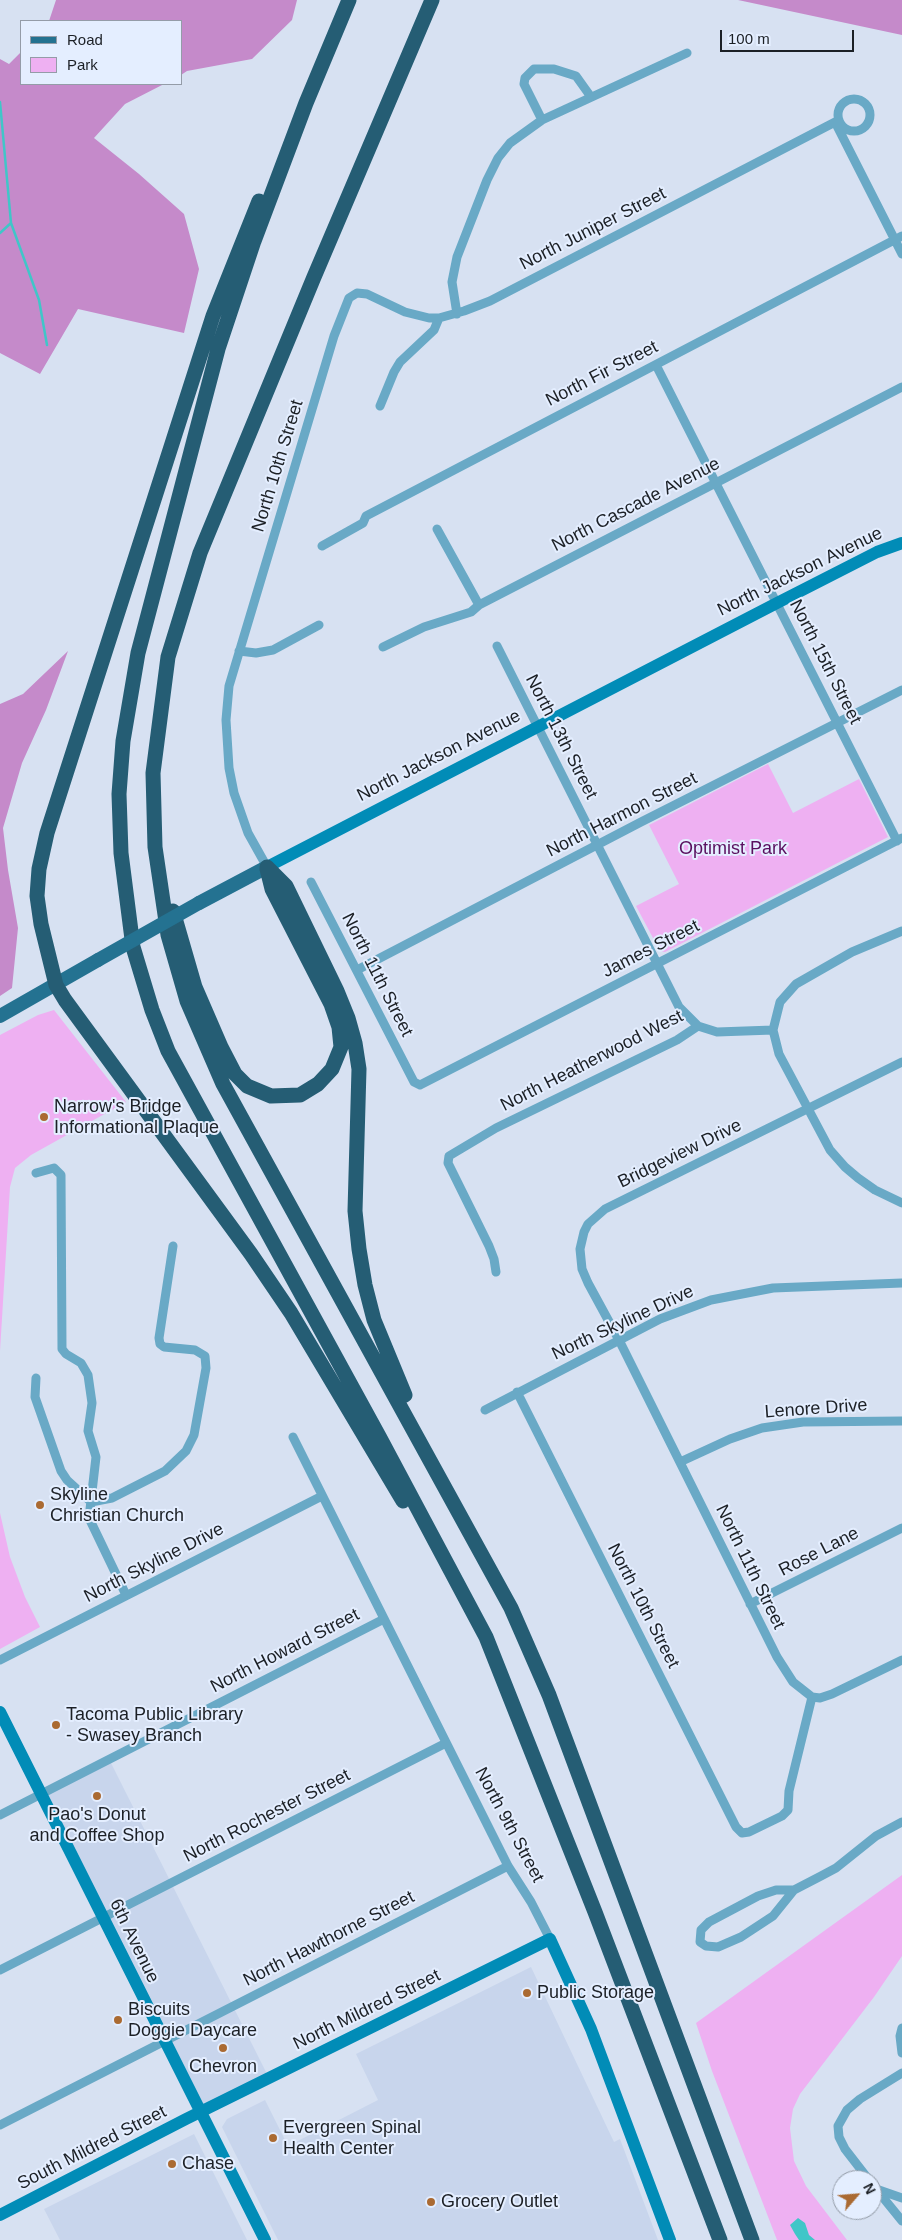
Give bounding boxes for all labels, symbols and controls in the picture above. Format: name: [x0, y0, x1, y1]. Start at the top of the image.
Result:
legend: [20, 20, 182, 85]
scale bar: [722, 20, 856, 52]
text: 100 m: [728, 30, 770, 47]
text: Road: [67, 31, 103, 48]
text: Park: [67, 56, 98, 73]
street label: North Juniper Street: [516, 183, 670, 275]
street label: North Fir Street: [542, 336, 662, 412]
street label: North 10th Street: [248, 397, 308, 535]
street label: North Cascade Avenue: [548, 453, 724, 557]
street label: North Jackson Avenue: [714, 523, 886, 621]
street label: North 15th Street: [784, 596, 866, 728]
street label: North 13th Street: [520, 671, 602, 803]
street label: North Jackson Avenue: [354, 705, 524, 807]
street label: North Harmon Street: [543, 768, 701, 862]
park label: Optimist Park: [679, 838, 787, 860]
street label: North 11th Street: [337, 910, 417, 1040]
street label: James Street: [599, 915, 703, 983]
street label: North Heatherwood West: [497, 1006, 687, 1116]
place label: Narrow's Bridge Informational Plaque: [54, 1096, 219, 1138]
marker: Narrow's Bridge Informational Plaque: [38, 1111, 50, 1123]
street label: Bridgeview Drive: [615, 1115, 745, 1193]
street label: North Skyline Drive: [549, 1281, 697, 1365]
street label: Lenore Drive: [764, 1395, 868, 1423]
place label: Skyline Christian Church: [50, 1484, 184, 1526]
marker: Skyline Christian Church: [34, 1499, 46, 1511]
street label: North 11th Street: [711, 1501, 789, 1633]
street label: North Skyline Drive: [80, 1518, 228, 1608]
street label: Rose Lane: [775, 1523, 863, 1581]
street label: North 10th Street: [602, 1540, 684, 1672]
street label: North Howard Street: [207, 1604, 363, 1698]
place label: Tacoma Public Library - Swasey Branch: [66, 1704, 243, 1746]
marker: Tacoma Public Library - Swasey Branch: [50, 1719, 62, 1731]
street label: North 9th Street: [470, 1764, 548, 1886]
street label: North Rochester Street: [180, 1765, 354, 1867]
marker: Pao's Donut and Coffee Shop: [91, 1790, 103, 1802]
place label: Pao's Donut and Coffee Shop: [30, 1804, 164, 1846]
street label: North Hawthorne Street: [240, 1886, 418, 1992]
street label: 6th Avenue: [104, 1895, 164, 1987]
street label: North Mildred Street: [290, 1965, 444, 2055]
place label: Public Storage: [537, 1982, 654, 2004]
marker: Public Storage: [521, 1987, 533, 1999]
place label: Biscuits Doggie Daycare: [128, 1999, 257, 2042]
marker: Biscuits Doggie Daycare: [112, 2014, 124, 2026]
marker: Chevron: [217, 2042, 229, 2054]
place label: Chevron: [189, 2056, 257, 2078]
street label: South Mildred Street: [14, 2101, 170, 2195]
place label: Evergreen Spinal Health Center: [283, 2117, 421, 2160]
marker: Evergreen Spinal Health Center: [267, 2132, 279, 2144]
place label: Chase: [182, 2153, 234, 2175]
marker: Chase: [166, 2158, 178, 2170]
north arrow: [832, 2170, 882, 2220]
text: N: [860, 2181, 879, 2197]
place label: Grocery Outlet: [441, 2191, 558, 2213]
marker: Grocery Outlet: [425, 2196, 437, 2208]

